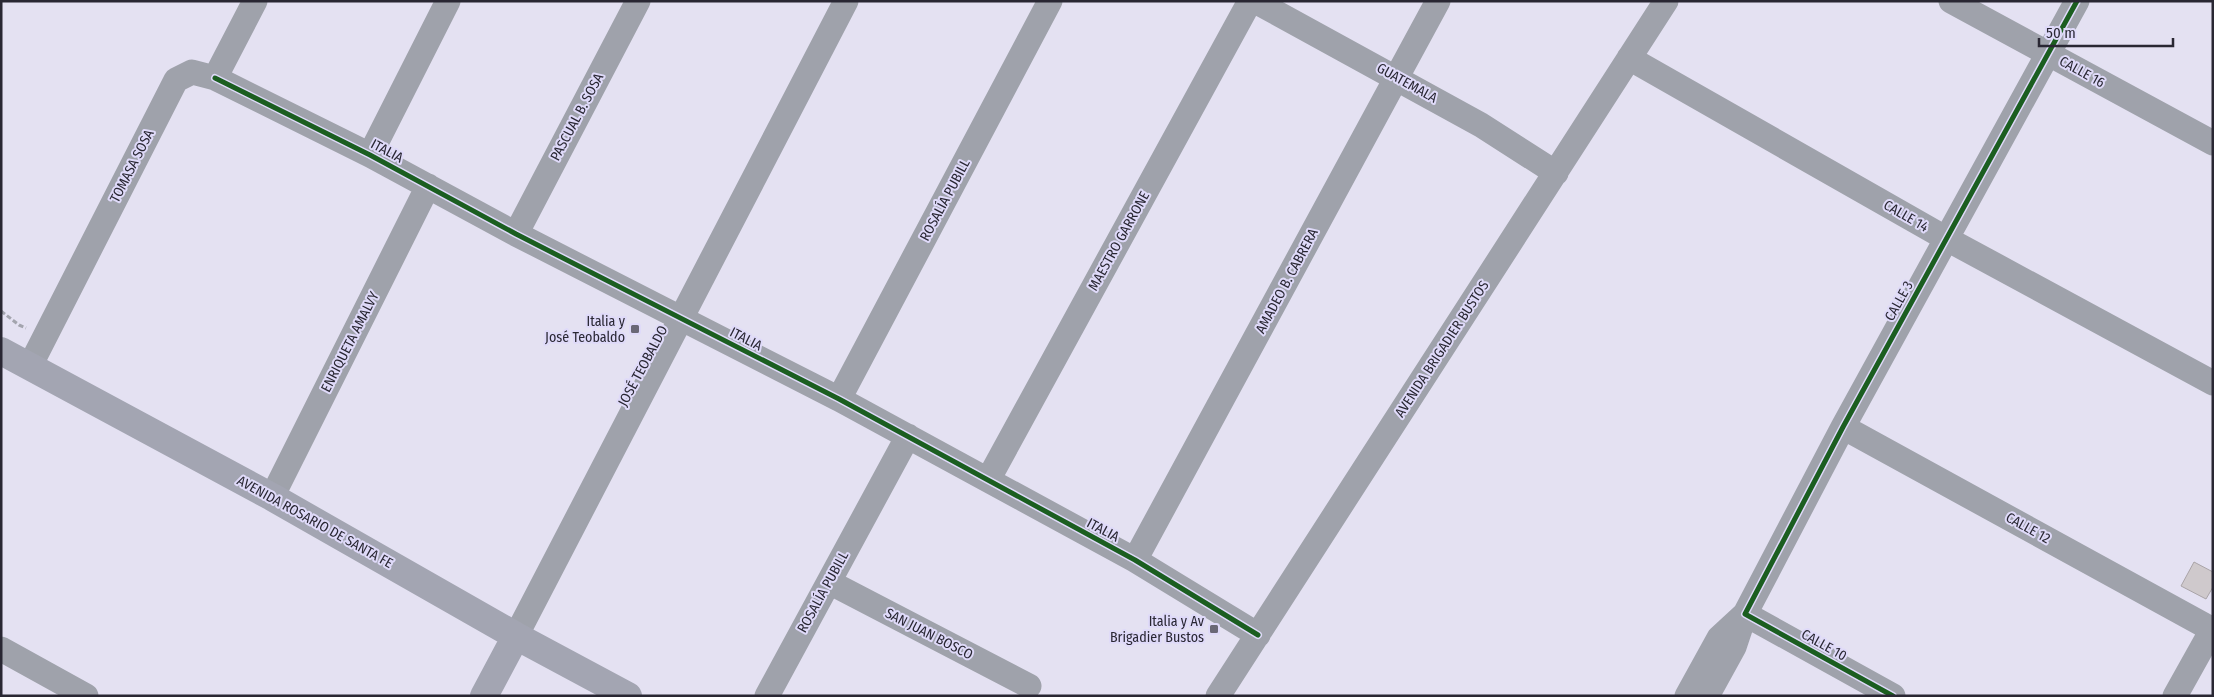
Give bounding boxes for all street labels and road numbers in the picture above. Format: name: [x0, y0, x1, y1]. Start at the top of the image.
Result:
street label: CALLE 16: [2056, 53, 2108, 91]
street label: GUATEMALA: [1374, 59, 1441, 107]
street label: PASCUAL B. SOSA: [547, 70, 607, 164]
street label: TOMASA SOSA: [106, 126, 158, 205]
street label: ITALIA: [368, 135, 407, 167]
street label: ROSALÍA PUBILL: [915, 156, 974, 244]
street label: MAESTRO GARRONE: [1085, 188, 1154, 294]
street label: CALLE 14: [1881, 196, 1932, 236]
street label: AMADEO B. CABRERA: [1252, 225, 1322, 336]
street label: AVENIDA BRIGADIER BUSTOS: [1391, 277, 1493, 421]
street label: CALLE 3: [1881, 278, 1917, 324]
street label: ENRIQUETA AMALVY: [317, 289, 383, 395]
street label: JOSÉ TEOBALDO: [614, 322, 672, 409]
street label: ITALIA: [727, 324, 766, 355]
street label: AVENIDA ROSARIO DE SANTA FE: [234, 472, 396, 572]
street label: CALLE 12: [2003, 509, 2053, 547]
street label: ITALIA: [1084, 514, 1123, 546]
street label: ROSALÍA PUBILL: [793, 548, 852, 636]
street label: SAN JUAN BOSCO: [882, 605, 976, 663]
street label: CALLE 10: [1798, 626, 1850, 664]

